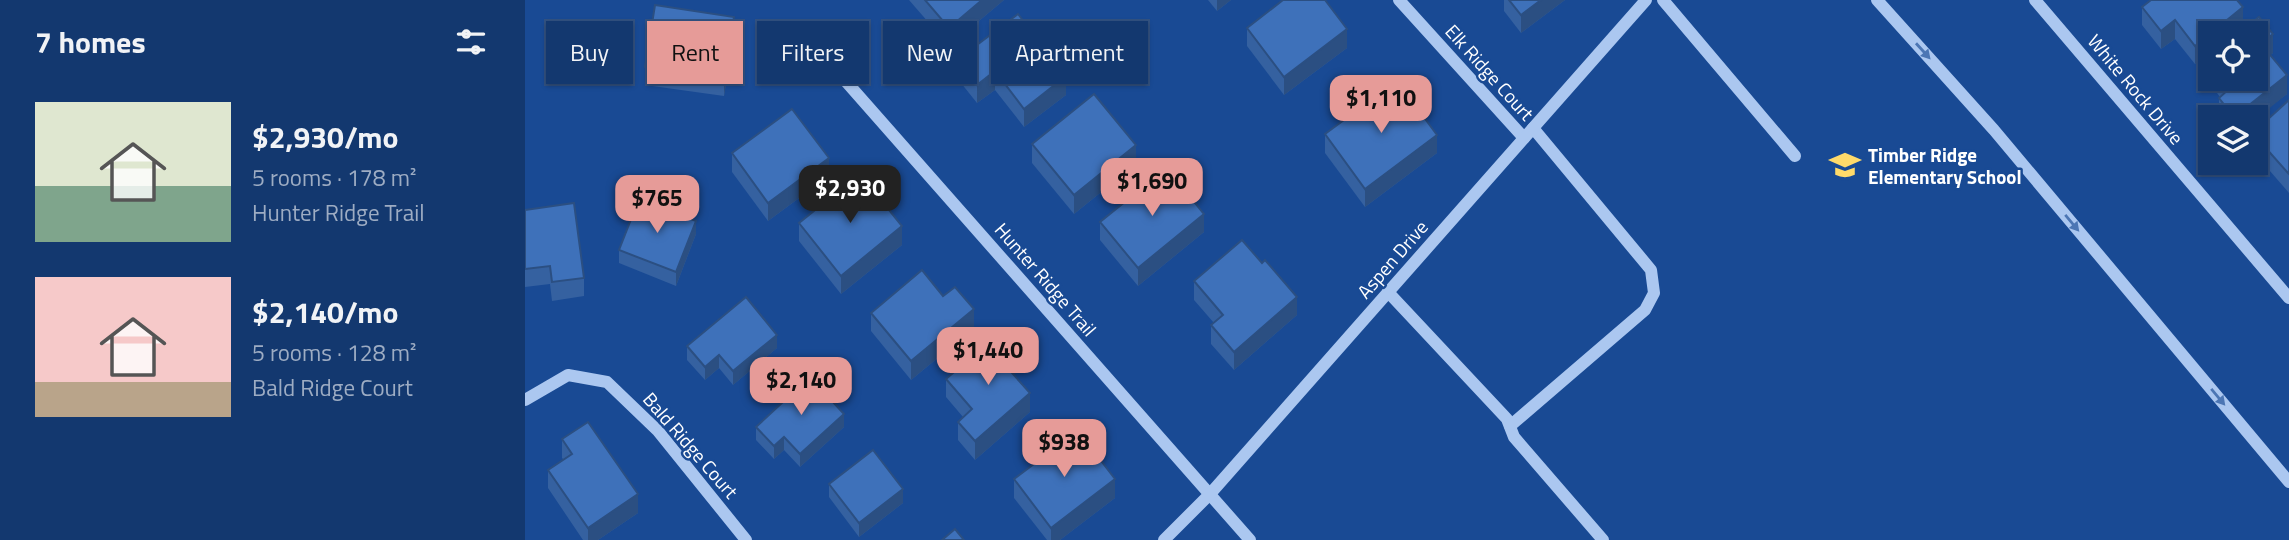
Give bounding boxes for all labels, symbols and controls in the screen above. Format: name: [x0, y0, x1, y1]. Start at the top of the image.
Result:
street label: Elk Ridge Court: [1439, 17, 1542, 127]
text: 7 homes: [35, 19, 146, 65]
chip: Buy: [546, 21, 633, 84]
chip: Rent: [647, 21, 743, 84]
chip: Filters: [757, 21, 869, 84]
chip: New: [883, 21, 977, 84]
chip: Apartment: [991, 21, 1148, 84]
map controls: [2198, 21, 2268, 175]
button: locate: [2198, 21, 2268, 91]
icon: filters: [452, 23, 490, 61]
street label: White Rock Drive: [2081, 27, 2191, 151]
one-way arrow: [1914, 42, 1930, 59]
pin: $1,110: [1324, 76, 1438, 135]
text: $1,110: [1346, 80, 1416, 115]
button: layers: [2198, 105, 2268, 175]
text: $2,930/mo: [252, 114, 398, 160]
icon: home: [91, 130, 175, 214]
place label: Timber Ridge Elementary School: [1868, 140, 2022, 191]
school or university icon: Timber Ridge Elementary School: [1828, 148, 1862, 182]
pin: $1,690: [1095, 158, 1209, 218]
text: 5 rooms · 178 m²: [252, 160, 416, 195]
text: $1,690: [1117, 163, 1187, 198]
pin: $2,930: [793, 166, 907, 225]
text: $2,930: [815, 170, 885, 205]
pin: $765: [616, 176, 698, 235]
text: $765: [631, 180, 683, 215]
text: Hunter Ridge Trail: [252, 195, 425, 230]
street label: Aspen Drive: [1350, 213, 1434, 305]
one-way arrow: [2064, 213, 2079, 231]
street label: Hunter Ridge Trail: [988, 216, 1104, 342]
text: $2,140/mo: [252, 289, 398, 335]
icon: home: [91, 305, 175, 389]
pin: $1,440: [931, 328, 1045, 387]
text: $1,440: [953, 332, 1023, 367]
text: 5 rooms · 128 m²: [252, 335, 416, 370]
pin: $2,140: [744, 358, 858, 417]
text: $2,140: [766, 362, 836, 397]
text: Bald Ridge Court: [252, 370, 413, 405]
street label: Bald Ridge Court: [636, 385, 746, 505]
one-way arrow: [2210, 388, 2226, 406]
pin: $938: [1023, 420, 1105, 479]
text: $938: [1038, 424, 1090, 459]

